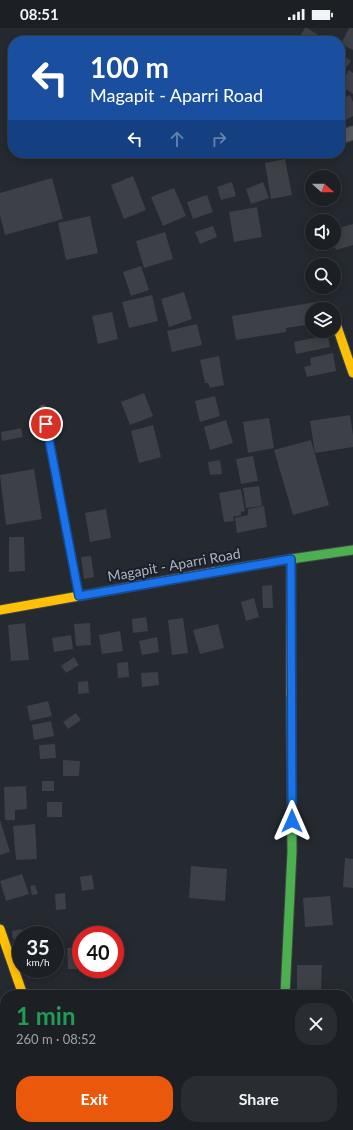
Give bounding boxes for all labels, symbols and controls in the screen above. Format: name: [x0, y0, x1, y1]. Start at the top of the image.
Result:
text: 08:51: [20, 5, 59, 23]
text: 100 m: [90, 50, 169, 84]
icon: left: [24, 52, 76, 104]
text: Magapit - Aparri Road: [90, 84, 263, 106]
icon: left: [124, 128, 146, 150]
icon: ahead: [166, 128, 188, 150]
icon: right: [208, 128, 230, 150]
north arrow: [305, 170, 341, 206]
map controls: [305, 170, 341, 338]
button: sound: [305, 214, 341, 250]
button: search: [305, 258, 341, 294]
button: layers: [305, 302, 341, 338]
pin: [29, 407, 63, 441]
icon: arrive: [35, 413, 57, 435]
street label: Magapit - Aparri Road: [106, 544, 242, 585]
position arrow: [271, 800, 313, 842]
speed limit sign: 40: [72, 926, 124, 978]
text: 35: [26, 935, 50, 959]
text: km/h: [26, 956, 50, 968]
text: 1 min: [16, 1001, 76, 1030]
button: close: [295, 1003, 337, 1045]
text: 260 m · 08:52: [16, 1031, 96, 1047]
button: Exit: [16, 1076, 173, 1122]
button: Share: [181, 1076, 337, 1122]

